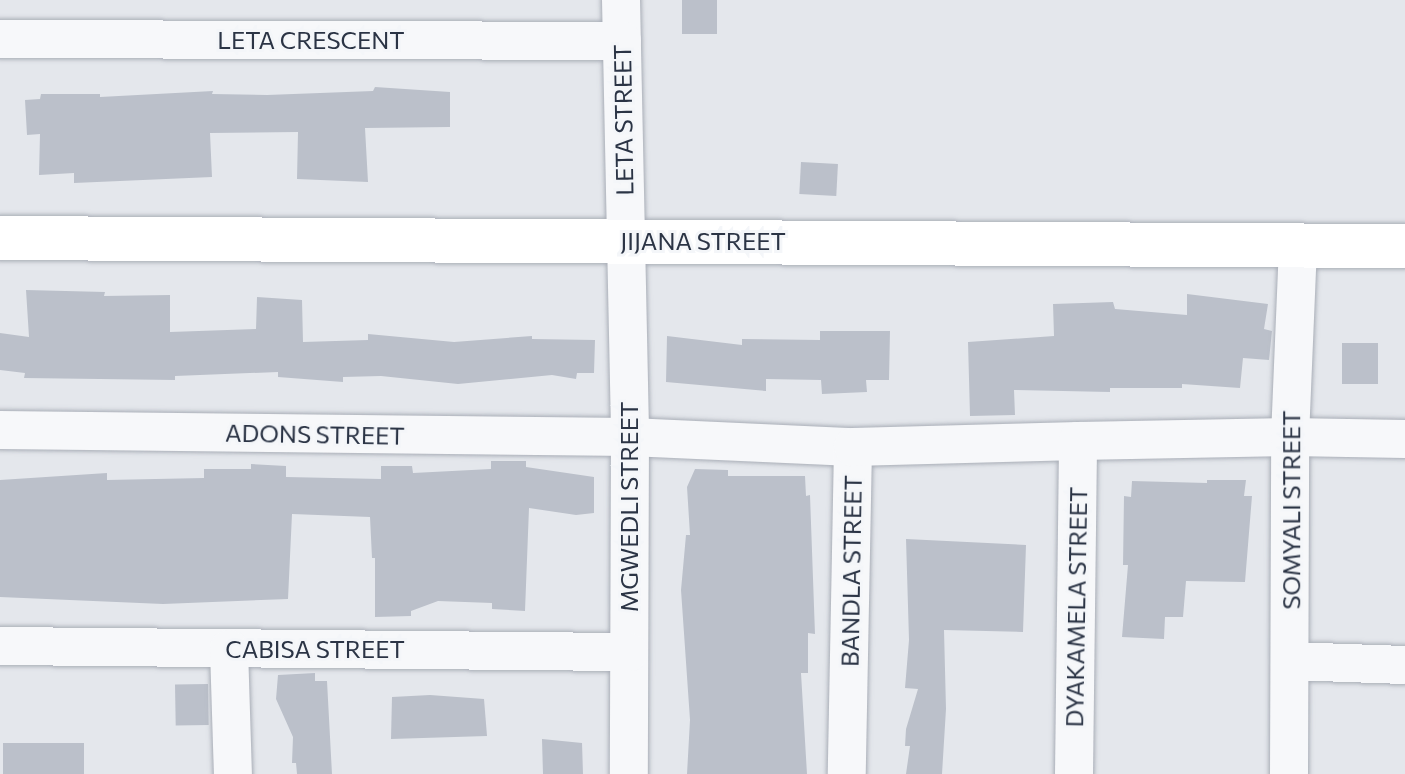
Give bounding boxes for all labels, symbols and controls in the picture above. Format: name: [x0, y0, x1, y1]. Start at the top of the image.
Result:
street label: LETA CRESCENT: [217, 26, 405, 54]
street label: LETA STREET: [607, 44, 639, 196]
street label: JIJANA STREET: [620, 227, 786, 255]
street label: MGWEDLI STREET: [615, 402, 643, 612]
street label: SOMYALI STREET: [1277, 410, 1305, 610]
street label: ADONS STREET: [225, 418, 405, 450]
street label: BANDLA STREET: [835, 475, 867, 667]
street label: DYAKAMELA STREET: [1060, 486, 1092, 728]
street label: CABISA STREET: [225, 635, 405, 663]

